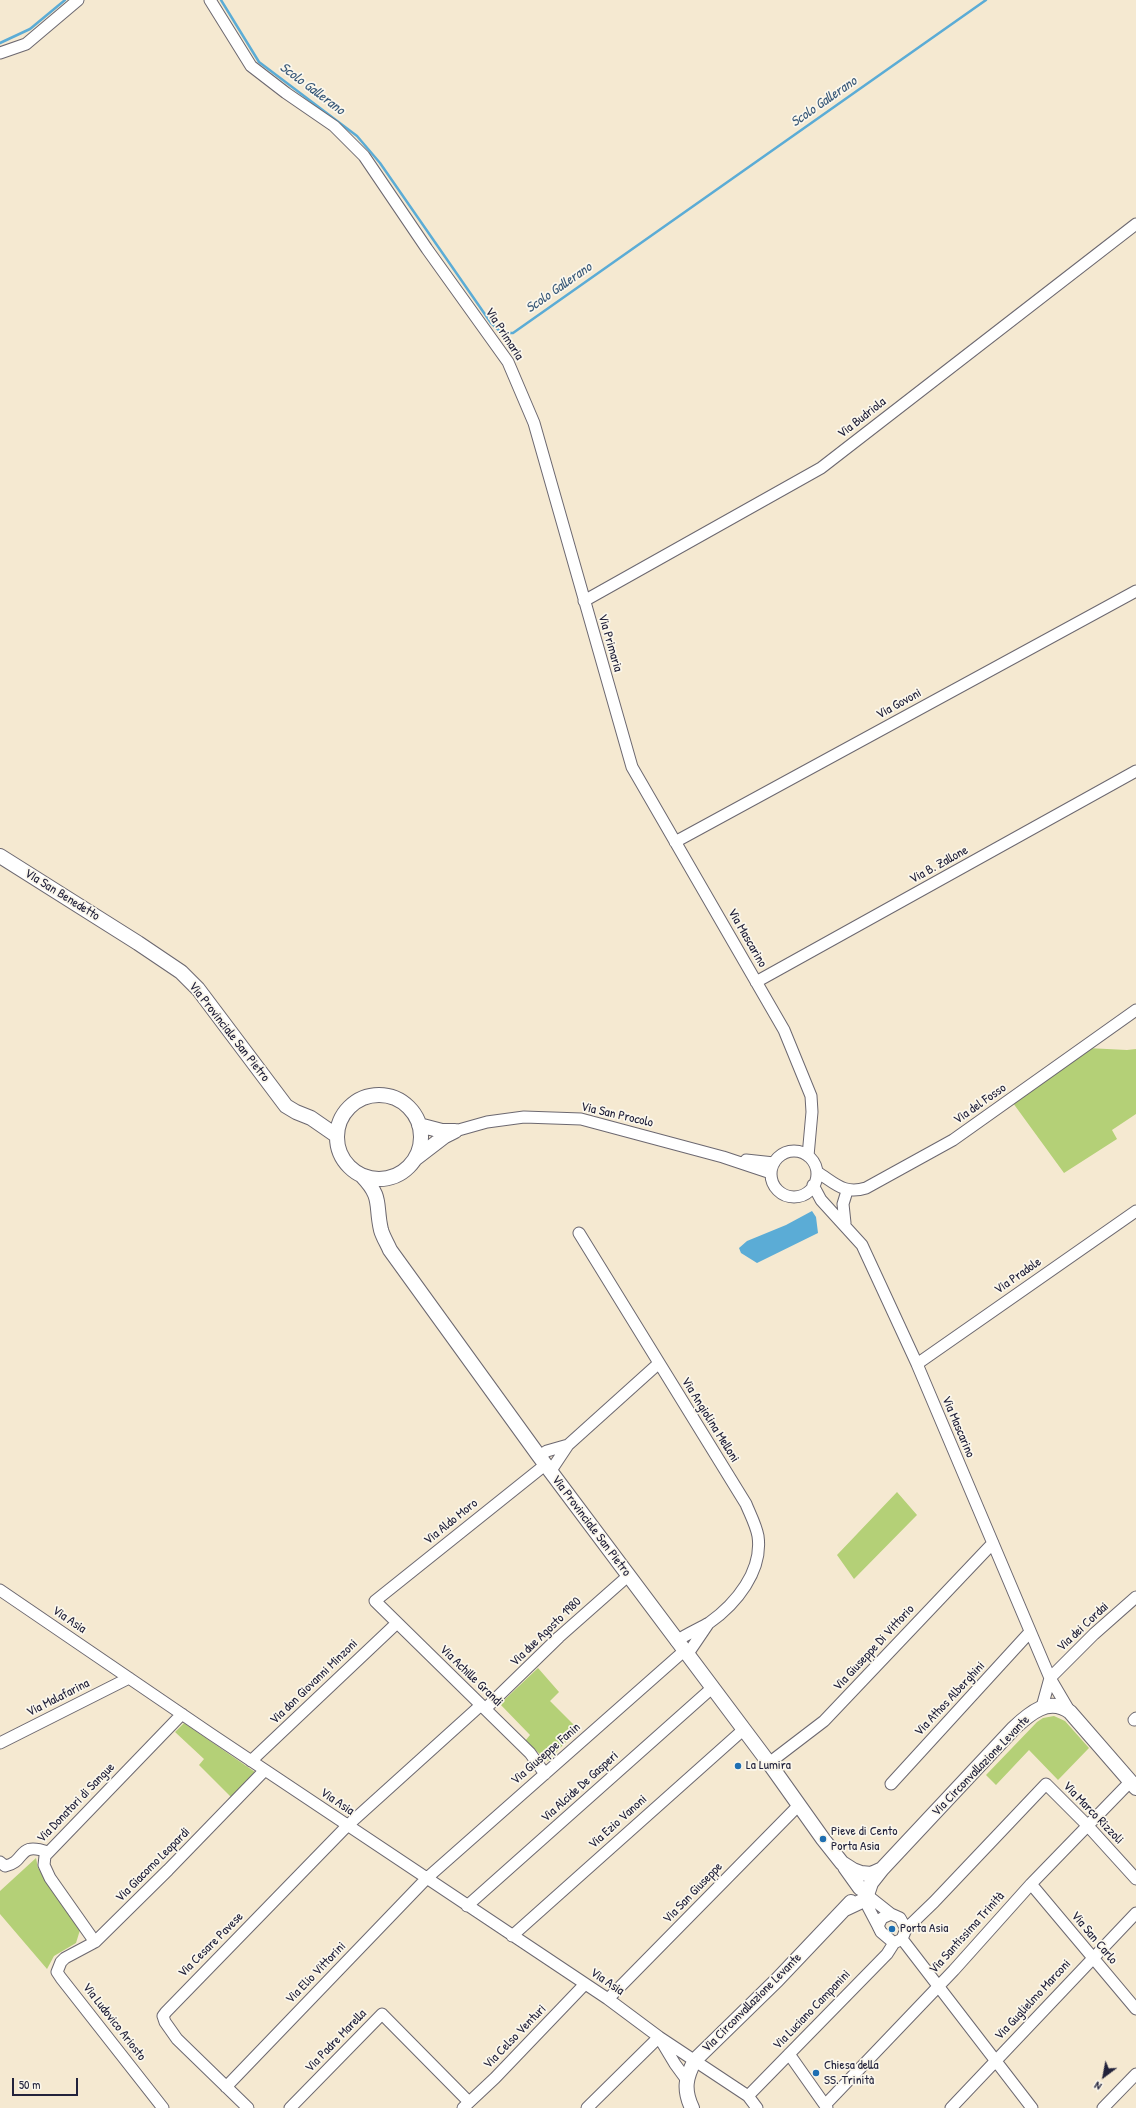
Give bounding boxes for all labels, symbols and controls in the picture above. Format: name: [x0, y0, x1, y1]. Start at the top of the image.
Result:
water label: Scolo Gallerano: [276, 59, 348, 119]
water label: Scolo Gallerano: [788, 73, 860, 131]
water label: Scolo Gallerano: [523, 259, 595, 317]
street label: Via Primaria: [481, 305, 527, 363]
street label: Via Budriola: [835, 394, 889, 442]
street label: Via Primaria: [594, 612, 626, 674]
street label: Via Govoni: [874, 685, 924, 723]
street label: Via B. Zallone: [907, 843, 971, 887]
street label: VIa San Benedetto: [22, 866, 102, 924]
street label: Via Mascarino: [724, 906, 770, 970]
street label: Via Provinciale San Pietro: [185, 979, 273, 1085]
street label: Via del Fosso: [951, 1080, 1009, 1128]
street label: Via San Procolo: [579, 1099, 655, 1131]
street label: Via Pradole: [992, 1254, 1044, 1298]
street label: Via Angiolina Melloni: [678, 1375, 742, 1465]
street label: Via Mascarino: [938, 1394, 978, 1460]
street label: Via Provinciale San Pietro: [548, 1472, 634, 1580]
street label: Via Aldo Moro: [421, 1496, 481, 1548]
street label: Via due Agosto 1980: [507, 1594, 585, 1670]
street label: Via dei Cordai: [1054, 1599, 1112, 1655]
street label: Via Giuseppe Di Vittorio: [830, 1602, 918, 1694]
street label: Via Asia: [49, 1603, 89, 1637]
street label: Via don Giovanni Minzoni: [267, 1636, 361, 1728]
street label: Via Achille Grandi: [436, 1642, 506, 1710]
street label: Via Athos Alberghini: [912, 1659, 988, 1739]
street label: Via Malafarina: [24, 1676, 92, 1720]
street label: Via Circonvallazione Levante: [929, 1712, 1033, 1820]
street label: Via Giuseppe Fanin: [508, 1720, 584, 1788]
street label: Via Alcide De Gasperi: [538, 1748, 622, 1826]
place label: La Lumira: [746, 1758, 791, 1774]
street label: Via Donatori di Sangue: [34, 1760, 118, 1846]
marker: La Lumira: [733, 1761, 743, 1771]
street label: Via Marco Rizzoli: [1059, 1778, 1127, 1848]
street label: Via Asia: [317, 1785, 357, 1819]
street label: Via Ezio Vanoni: [586, 1792, 650, 1852]
place label: Pieve di Cento Porta Asia: [831, 1824, 898, 1855]
street label: Via Giacomo Leopardi: [113, 1825, 193, 1905]
marker: Pieve di Cento Porta Asia: [818, 1834, 828, 1844]
street label: Via San Giuseppe: [660, 1859, 726, 1927]
street label: Via Santissima Trinità: [926, 1889, 1008, 1977]
street label: Via San Carlo: [1067, 1908, 1121, 1968]
street label: Via Cesare Pavese: [175, 1909, 247, 1981]
place label: Porta Asia: [900, 1921, 948, 1937]
marker: Porta Asia: [887, 1924, 897, 1934]
street label: Via Elio Vittorini: [283, 1939, 349, 2007]
street label: Via Circonvallazione Levante: [699, 1950, 805, 2056]
street label: Via Guglielmo Marconi: [992, 1956, 1074, 2044]
street label: Via Asia: [587, 1965, 627, 1999]
street label: Via Luciano Campanini: [770, 1967, 854, 2053]
street label: Via Ludovico Ariosto: [79, 1980, 149, 2064]
street label: Via Celso Venturi: [480, 2002, 550, 2072]
street label: Via Padre Marella: [302, 2006, 370, 2076]
north arrow: [1084, 2056, 1124, 2096]
place label: Chiesa della SS. Trinità: [824, 2058, 879, 2089]
marker: Chiesa della SS. Trinità: [811, 2068, 821, 2078]
scale bar: [14, 2070, 80, 2096]
text: 50 m: [19, 2076, 40, 2093]
text: N: [1091, 2079, 1104, 2094]

